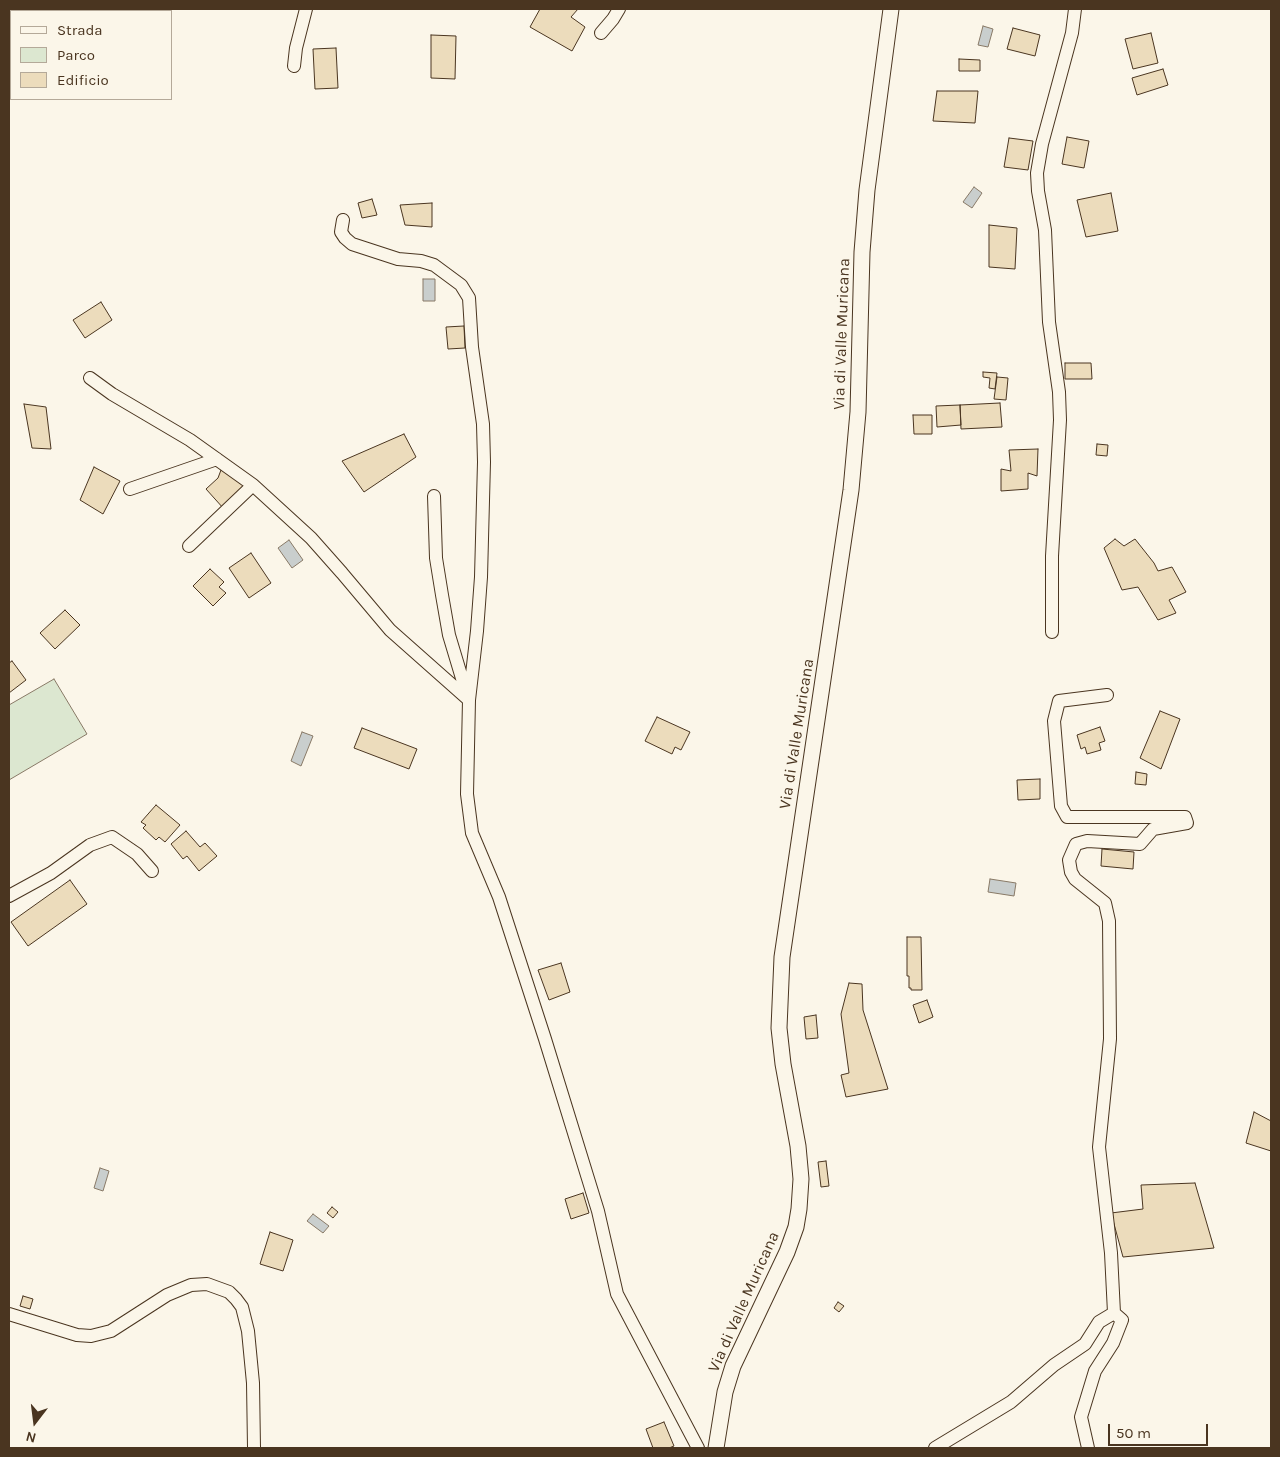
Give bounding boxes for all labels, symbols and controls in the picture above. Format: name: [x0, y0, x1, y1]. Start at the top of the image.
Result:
legend: [10, 10, 172, 100]
text: Strada: [57, 21, 103, 39]
text: Parco: [57, 46, 95, 64]
text: Edificio: [57, 71, 109, 89]
street label: Via di Valle Muricana: [830, 258, 854, 410]
street label: Via di Valle Muricana: [776, 657, 818, 811]
street label: Via di Valle Muricana: [704, 1229, 784, 1375]
north arrow: [10, 1397, 60, 1447]
scale bar: [1110, 1414, 1210, 1446]
text: 50 m: [1116, 1424, 1151, 1442]
text: N: [24, 1427, 38, 1446]

